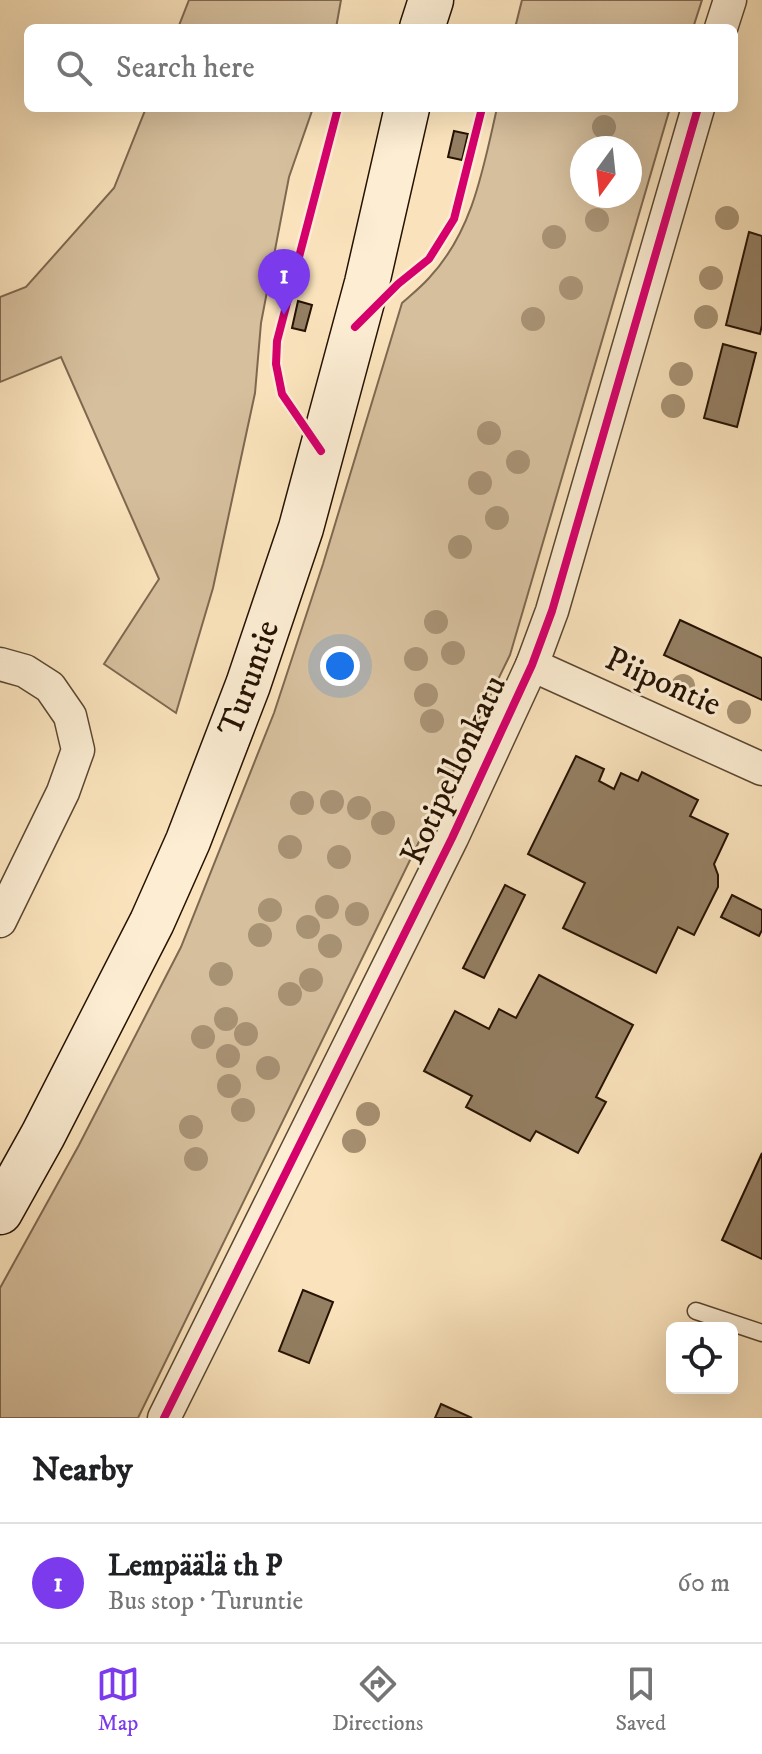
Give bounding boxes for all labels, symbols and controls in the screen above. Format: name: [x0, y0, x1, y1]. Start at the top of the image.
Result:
search box: [24, 24, 738, 112]
icon: search: [52, 46, 96, 90]
text: Search here: [116, 50, 255, 87]
north arrow: [570, 136, 642, 208]
pin: 1: [258, 249, 310, 315]
street label: Turuntie: [209, 615, 289, 742]
street label: Piipontie: [599, 638, 727, 726]
your location: [320, 646, 360, 686]
street label: Kotipellonkatu: [392, 669, 516, 871]
map controls: [666, 1322, 738, 1394]
button: locate: [666, 1322, 738, 1394]
text: Nearby: [32, 1449, 133, 1491]
text: Lempäälä th P: [108, 1548, 283, 1585]
text: 1: [53, 1567, 63, 1600]
text: 60 m: [677, 1567, 730, 1600]
text: Bus stop · Turuntie: [108, 1585, 303, 1618]
tab: Map: [96, 1662, 140, 1737]
tab: Directions: [332, 1662, 423, 1737]
tab: Saved: [615, 1662, 666, 1737]

